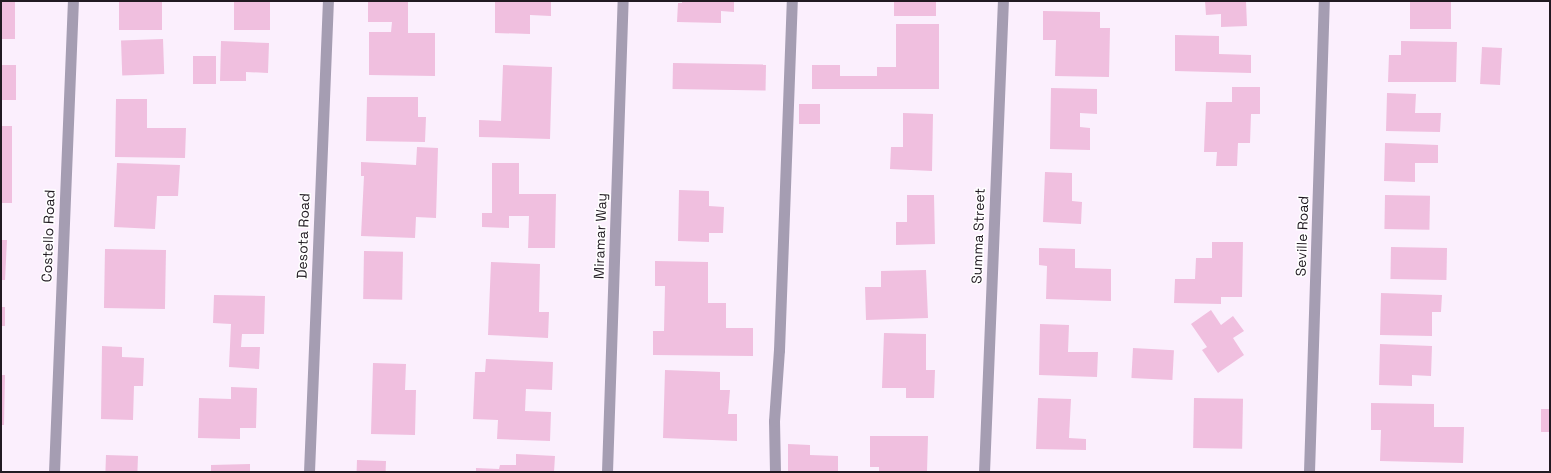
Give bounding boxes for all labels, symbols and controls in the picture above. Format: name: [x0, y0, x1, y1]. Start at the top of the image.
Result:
street label: Summa Street: [968, 188, 988, 284]
street label: Costello Road: [38, 189, 58, 283]
street label: Desota Road: [293, 193, 313, 279]
street label: Miramar Way: [590, 193, 610, 279]
street label: Seville Road: [1292, 195, 1312, 277]

